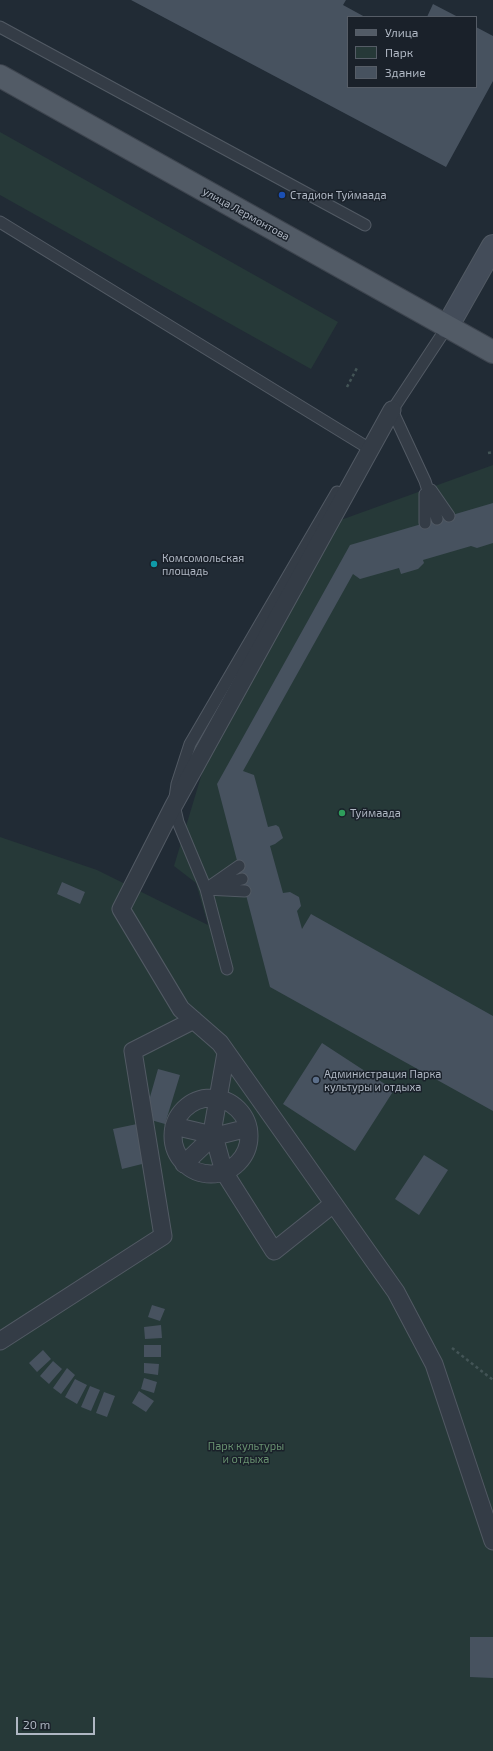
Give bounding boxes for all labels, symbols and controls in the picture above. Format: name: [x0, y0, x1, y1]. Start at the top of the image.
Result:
legend: [347, 16, 477, 88]
text: Улица: [385, 25, 418, 39]
text: Парк: [385, 45, 413, 59]
text: Здание: [385, 65, 426, 79]
street label: улица Лермонтова: [200, 185, 292, 243]
place label: Стадион Туймаада: [290, 188, 387, 202]
marker: Стадион Туймаада: [277, 190, 287, 200]
place label: Комсомольская площадь: [162, 551, 244, 577]
marker: Комсомольская площадь: [149, 559, 159, 569]
place label: Туймаада: [350, 806, 401, 820]
marker: Туймаада: [337, 808, 347, 818]
place label: Администрация Парка культуры и отдыха: [324, 1067, 441, 1093]
marker: Администрация Парка культуры и отдыха: [311, 1075, 321, 1085]
park label: Парк культуры и отдыха: [208, 1439, 284, 1465]
scale bar: [18, 1709, 97, 1735]
text: 20 m: [23, 1717, 50, 1731]

